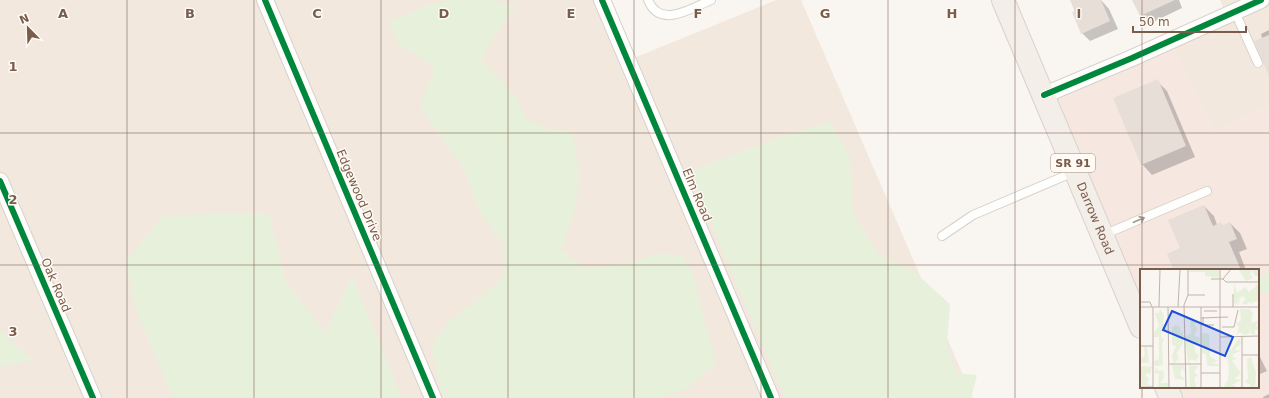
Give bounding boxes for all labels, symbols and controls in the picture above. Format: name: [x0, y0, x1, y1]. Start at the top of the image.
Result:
text: A: [58, 6, 68, 21]
text: B: [185, 6, 195, 21]
text: C: [312, 6, 322, 21]
text: D: [439, 6, 450, 21]
text: E: [567, 6, 575, 21]
text: F: [694, 6, 702, 21]
text: G: [820, 6, 830, 21]
text: H: [947, 6, 957, 21]
text: I: [1077, 6, 1081, 21]
north arrow: [8, 8, 48, 48]
scale bar: [1133, 8, 1246, 34]
text: N: [18, 11, 31, 27]
text: 50 m: [1139, 15, 1170, 29]
text: 1: [8, 59, 18, 74]
street label: Edgewood Drive: [333, 147, 385, 243]
road number: SR 91: [1051, 154, 1095, 172]
street label: Elm Road: [680, 166, 714, 224]
street label: Darrow Road: [1074, 180, 1117, 257]
text: 2: [8, 192, 18, 207]
one-way arrow: [1132, 216, 1144, 224]
street label: Oak Road: [38, 256, 74, 314]
inset map: [1140, 269, 1259, 388]
text: 3: [8, 324, 18, 339]

